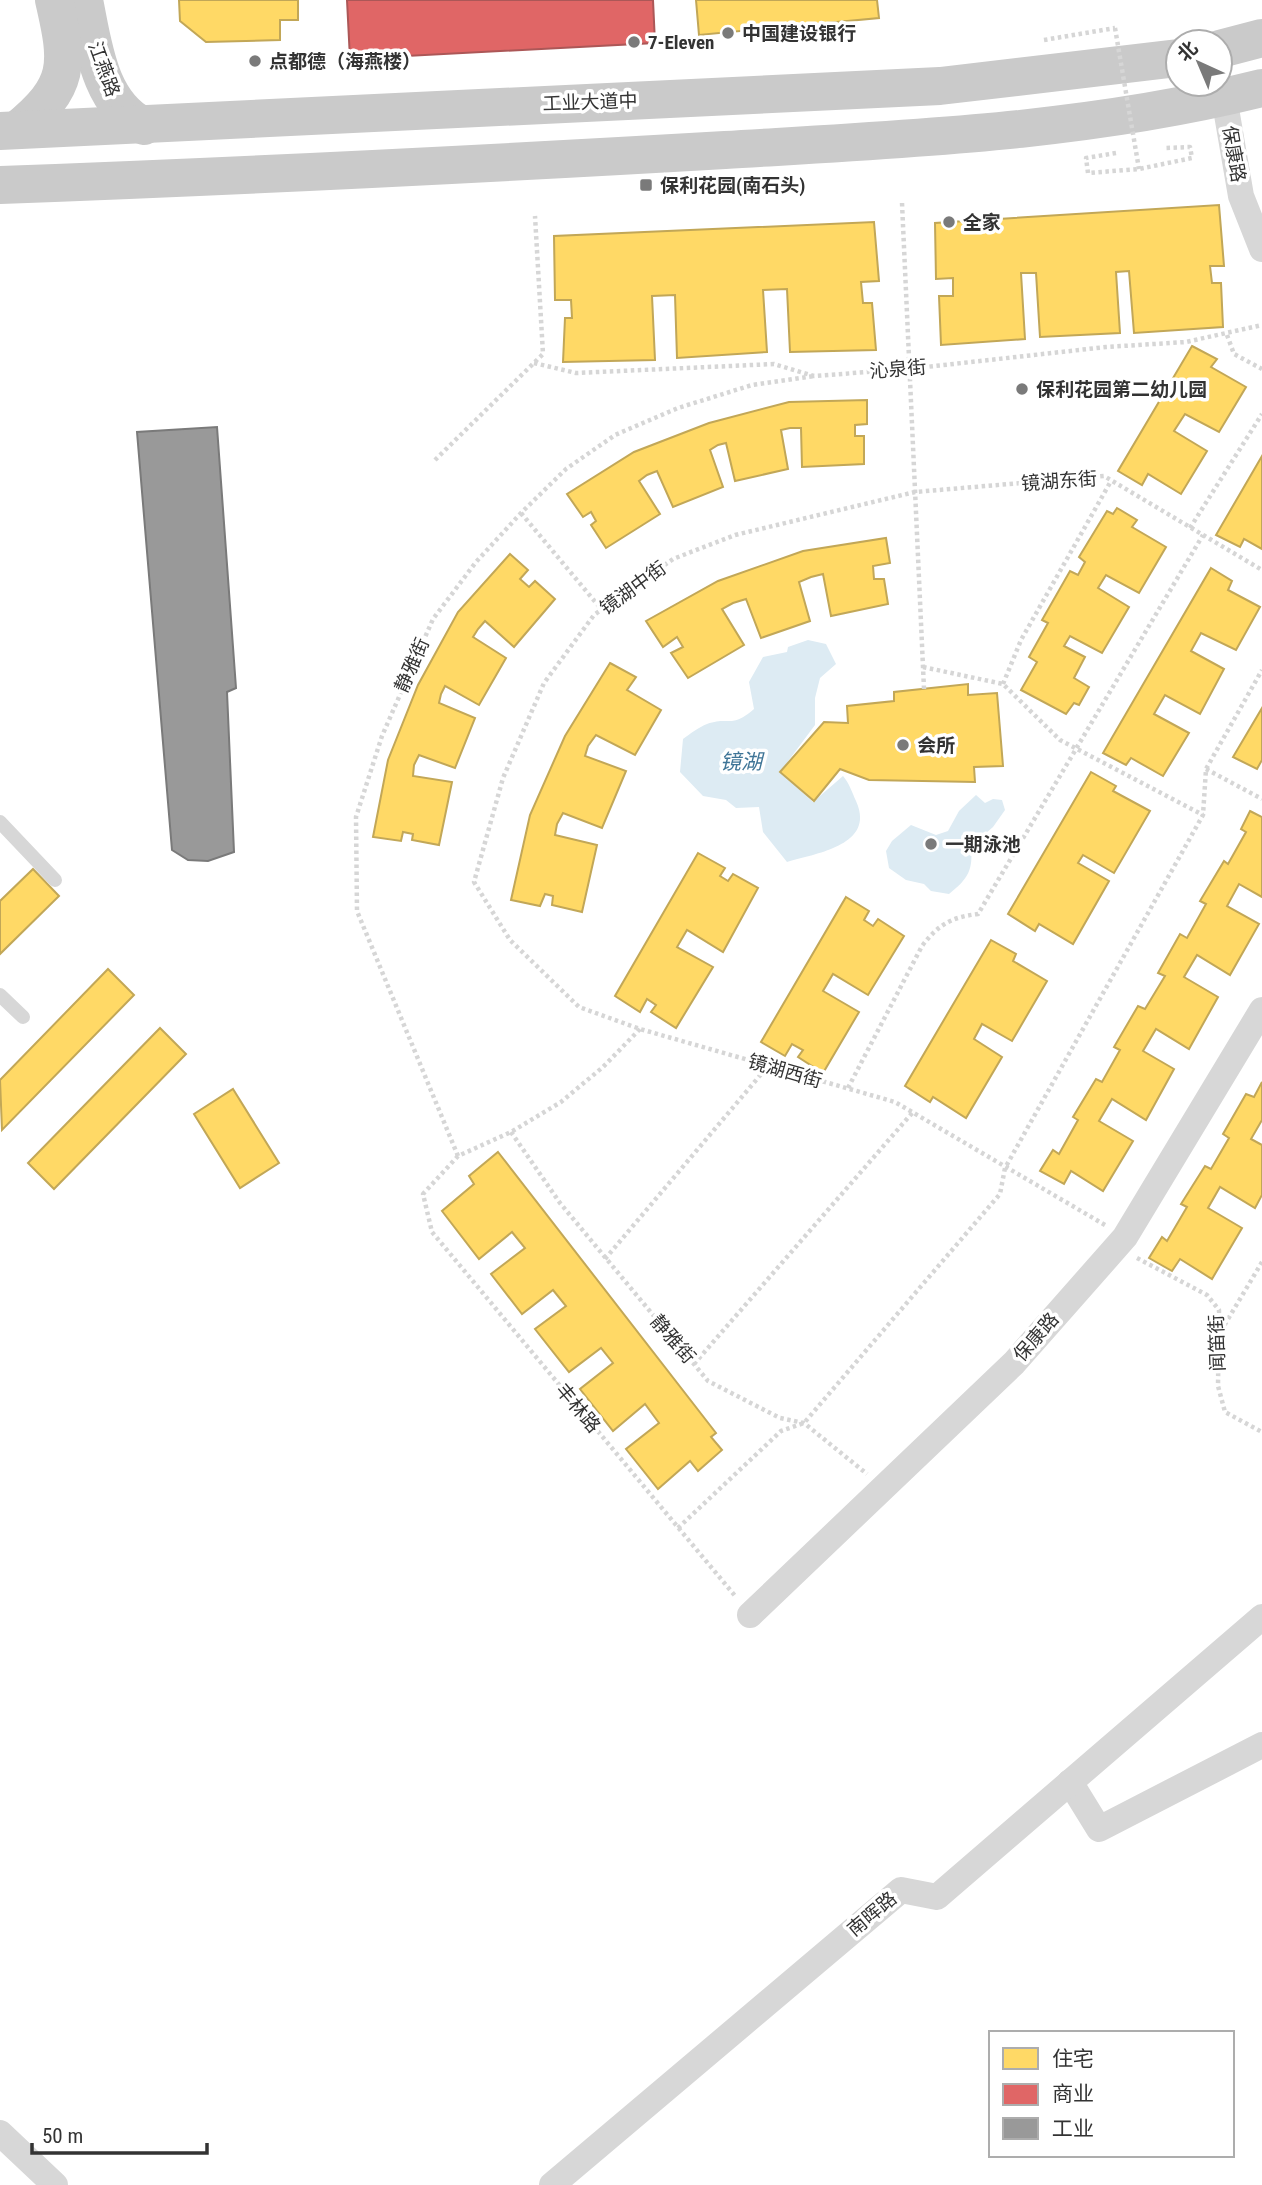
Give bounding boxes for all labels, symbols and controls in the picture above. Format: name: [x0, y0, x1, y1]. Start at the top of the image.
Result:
place label: 中国建设银行: [742, 22, 856, 45]
marker: 中国建设银行: [720, 25, 736, 41]
north arrow: [1164, 28, 1234, 98]
place label: 7-Eleven: [648, 31, 714, 54]
marker: 7-Eleven: [626, 34, 642, 50]
text: 北: [1173, 36, 1202, 66]
street label: 江燕路: [83, 38, 125, 100]
place label: 点都德（海燕楼）: [269, 50, 421, 73]
marker: 点都德（海燕楼）: [247, 53, 263, 69]
street label: 工业大道中: [542, 89, 638, 115]
street label: 保康路: [1218, 124, 1250, 184]
place label: 保利花园(南石头): [660, 174, 805, 197]
marker: 保利花园(南石头): [638, 177, 654, 193]
place label: 全家: [963, 211, 1001, 234]
marker: 全家: [941, 214, 957, 230]
street label: 沁泉街: [869, 355, 927, 383]
place label: 保利花园第二幼儿园: [1036, 378, 1207, 401]
marker: 保利花园第二幼儿园: [1014, 381, 1030, 397]
street label: 镜湖东街: [1020, 467, 1098, 495]
street label: 镜湖中街: [595, 556, 671, 620]
street label: 静雅街: [390, 634, 434, 696]
place label: 会所: [917, 734, 955, 757]
marker: 会所: [895, 737, 911, 753]
water label: 镜湖: [720, 750, 765, 774]
place label: 一期泳池: [945, 833, 1021, 856]
marker: 一期泳池: [923, 836, 939, 852]
street label: 镜湖西街: [745, 1049, 825, 1093]
street label: 保康路: [1009, 1308, 1063, 1366]
street label: 静雅街: [646, 1310, 700, 1368]
street label: 闻笛街: [1205, 1314, 1229, 1372]
street label: 丰林路: [551, 1379, 605, 1437]
street label: 南晖路: [843, 1887, 901, 1941]
legend: [989, 2031, 1234, 2157]
text: 住宅: [1052, 2047, 1094, 2071]
text: 商业: [1052, 2082, 1094, 2106]
scale bar: [32, 2112, 206, 2156]
text: 工业: [1052, 2117, 1094, 2141]
text: 50 m: [42, 2124, 83, 2148]

